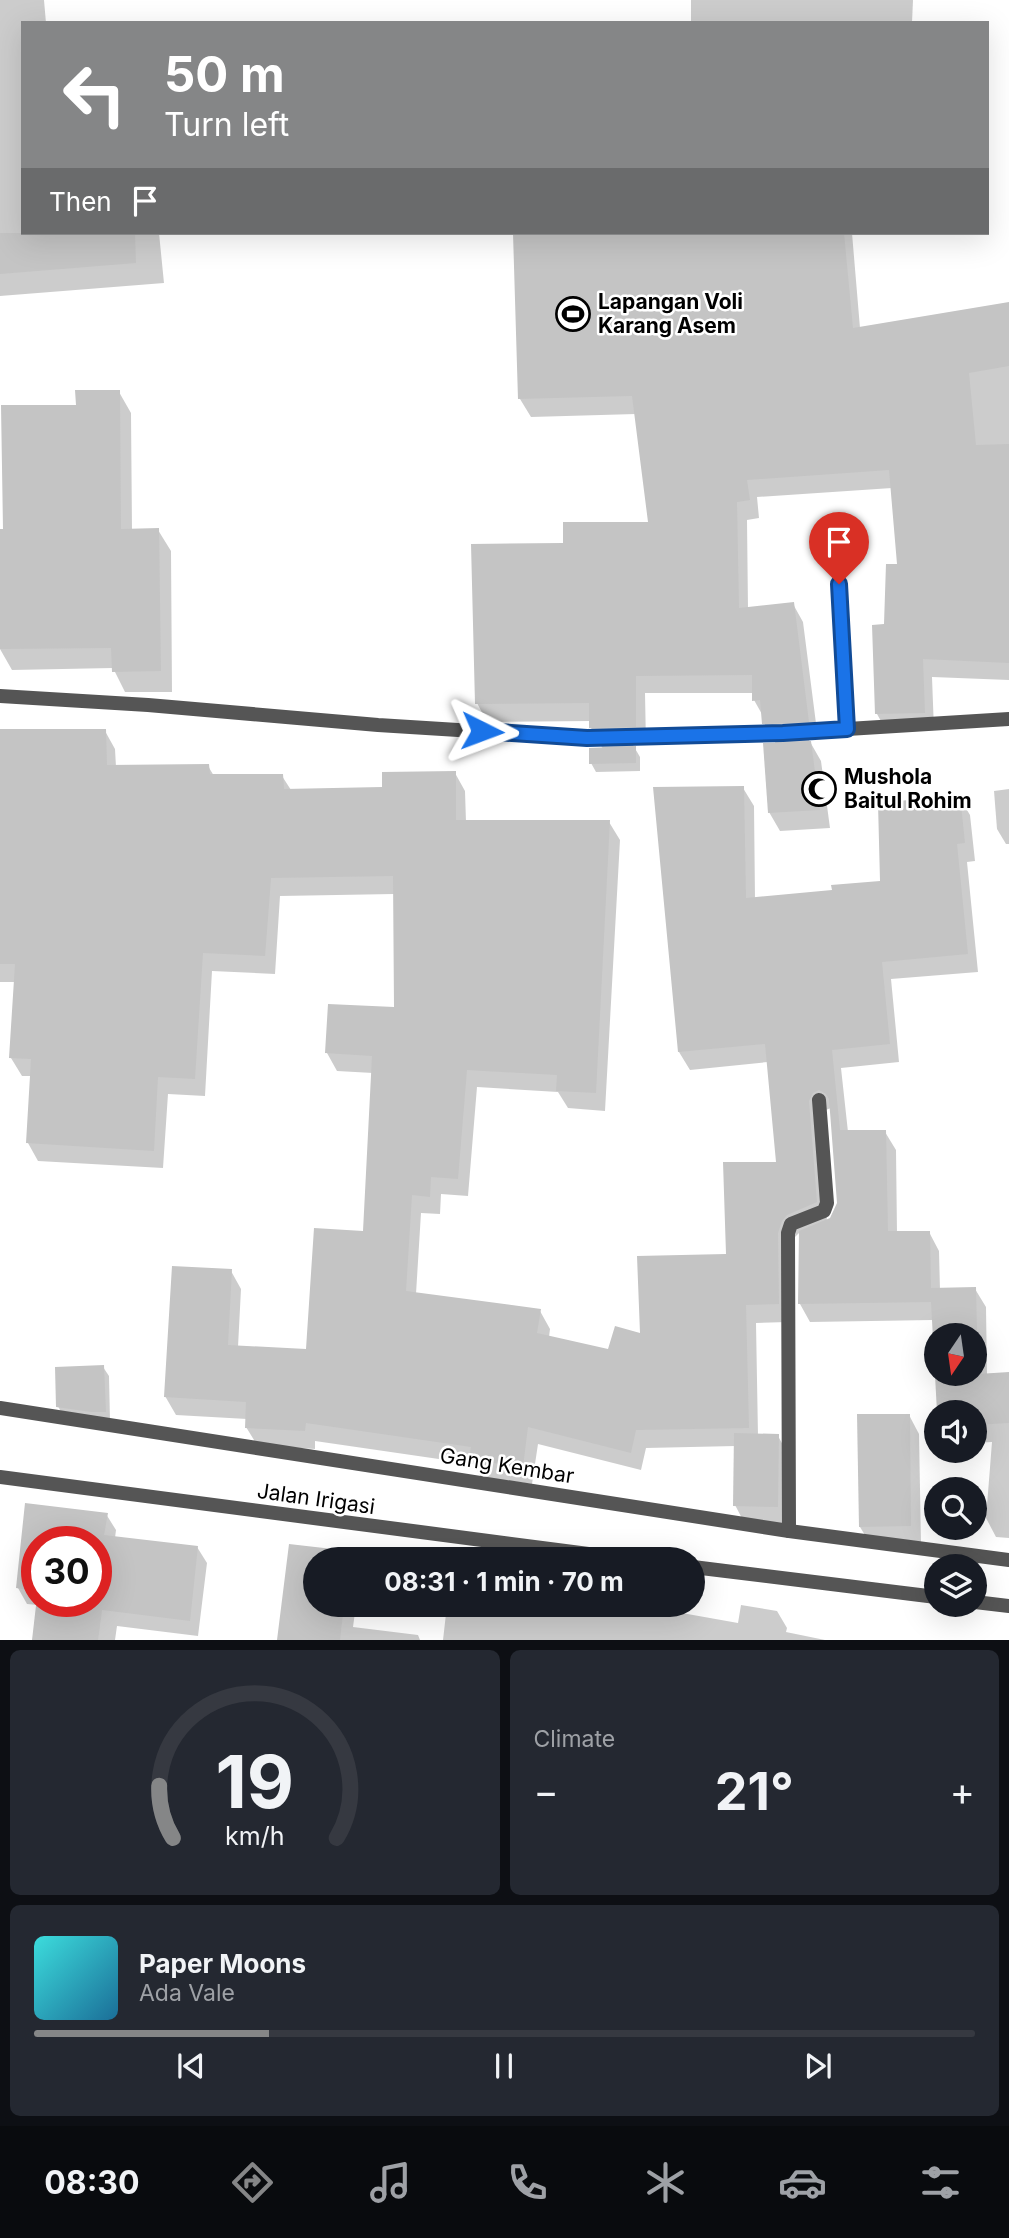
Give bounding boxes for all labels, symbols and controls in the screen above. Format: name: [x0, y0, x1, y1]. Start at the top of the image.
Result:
text: 50 m: [164, 45, 285, 104]
icon: left: [49, 49, 140, 140]
text: Turn left: [164, 105, 289, 144]
icon: arrive: [126, 182, 164, 220]
text: Then: [49, 186, 112, 217]
place label: Lapangan Voli Karang Asem: [598, 289, 743, 338]
sports icon: Lapangan Voli Karang Asem: [554, 295, 592, 333]
pin: [809, 512, 869, 584]
icon: arrive: [820, 523, 858, 561]
position arrow: [445, 694, 519, 768]
place label: Mushola Baitul Rohim: [844, 764, 972, 813]
mosque icon: Mushola Baitul Rohim: [800, 770, 838, 808]
north arrow: [924, 1323, 987, 1386]
map controls: [924, 1323, 987, 1617]
button: sound: [924, 1400, 987, 1463]
street label: Gang Kembar: [438, 1443, 576, 1488]
button: search: [924, 1477, 987, 1540]
street label: Jalan Irigasi: [256, 1478, 377, 1519]
speed limit sign: 30: [21, 1526, 112, 1617]
button: layers: [924, 1554, 987, 1617]
text: 08:31 · 1 min · 70 m: [384, 1566, 624, 1597]
text: Climate: [534, 1725, 615, 1753]
text: 19: [215, 1738, 294, 1827]
text: 21°: [715, 1760, 794, 1823]
text: −: [534, 1768, 559, 1814]
text: +: [950, 1768, 975, 1814]
text: km/h: [225, 1821, 284, 1851]
text: Paper Moons: [139, 1948, 306, 1979]
text: Ada Vale: [139, 1979, 235, 2007]
icon: previous: [172, 2047, 210, 2085]
icon: pause: [485, 2047, 523, 2085]
icon: next: [799, 2047, 837, 2085]
icon: directions: [228, 2158, 277, 2207]
icon: music: [366, 2158, 415, 2207]
icon: phone: [503, 2158, 552, 2207]
icon: climate: [641, 2158, 690, 2207]
icon: car: [778, 2158, 827, 2207]
icon: filters: [916, 2158, 965, 2207]
text: 08:30: [44, 2163, 140, 2202]

